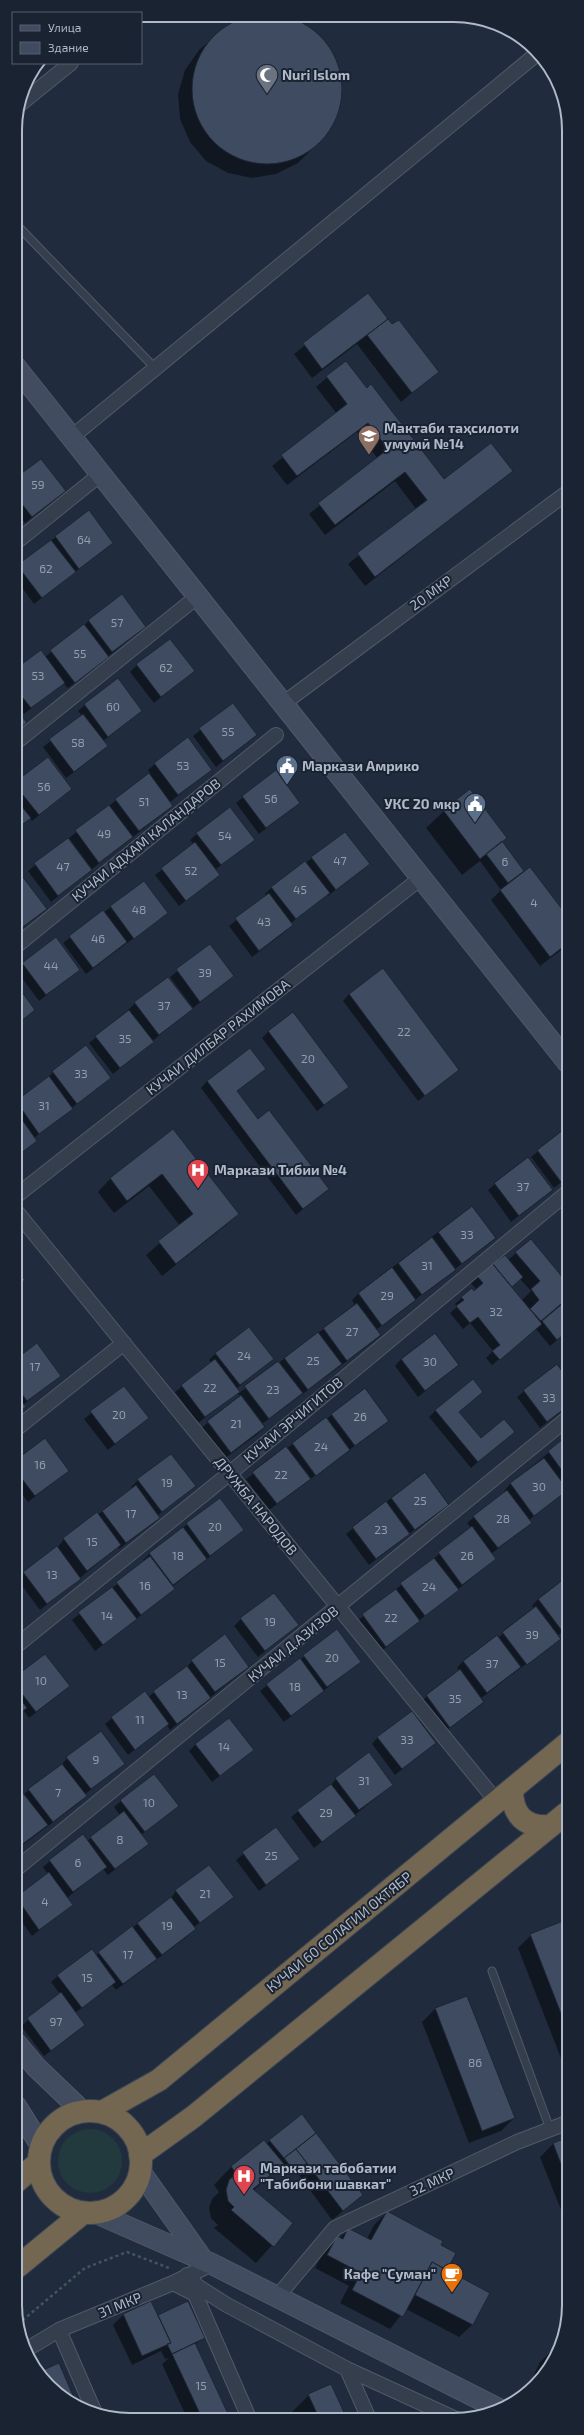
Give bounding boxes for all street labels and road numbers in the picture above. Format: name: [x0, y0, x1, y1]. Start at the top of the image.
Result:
street label: 20 МКР: [406, 572, 455, 614]
street label: КУЧАИ АДХАМ КАЛАНДАРОВ: [68, 774, 224, 905]
street label: КУЧАИ ДИЛБАР РАХИМОВА: [142, 975, 293, 1098]
street label: КУЧАИ ЭРЧИГИТОВ: [240, 1373, 346, 1466]
street label: ДРУЖБА НАРОДОВ: [211, 1453, 301, 1558]
street label: КУЧАИ Д.АЗИЗОВ: [244, 1602, 341, 1685]
street label: КУЧАИ 60 СОЛАГИИ ОКТЯБР: [263, 1868, 415, 1995]
street label: 32 МКР: [407, 2164, 457, 2199]
street label: 31 МКР: [96, 2288, 144, 2321]

